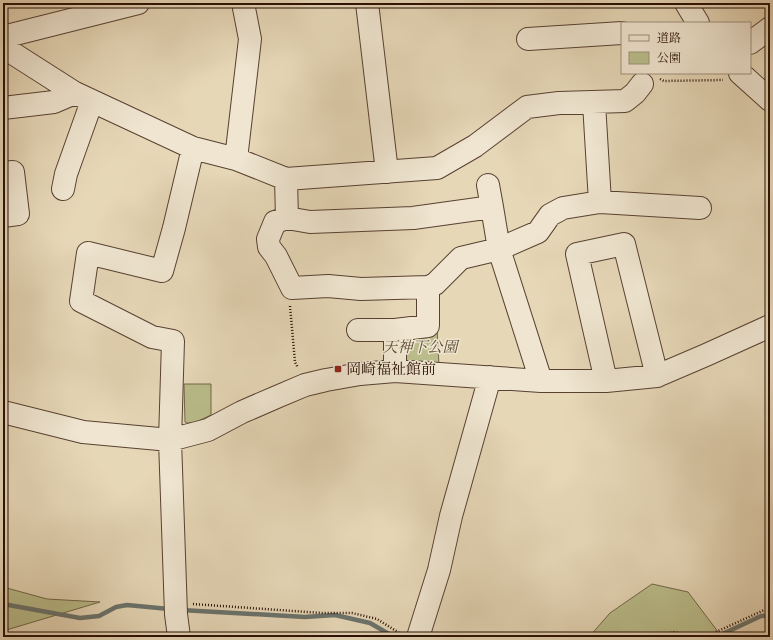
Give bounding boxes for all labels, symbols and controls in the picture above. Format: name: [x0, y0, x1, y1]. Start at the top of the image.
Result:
legend: [621, 22, 751, 74]
text: 道路: [657, 31, 681, 46]
text: 公園: [657, 51, 681, 66]
park label: 天神下公園: [382, 338, 460, 357]
place label: 岡崎福祉館前: [346, 360, 436, 379]
marker: 岡崎福祉館前: [333, 364, 343, 374]

